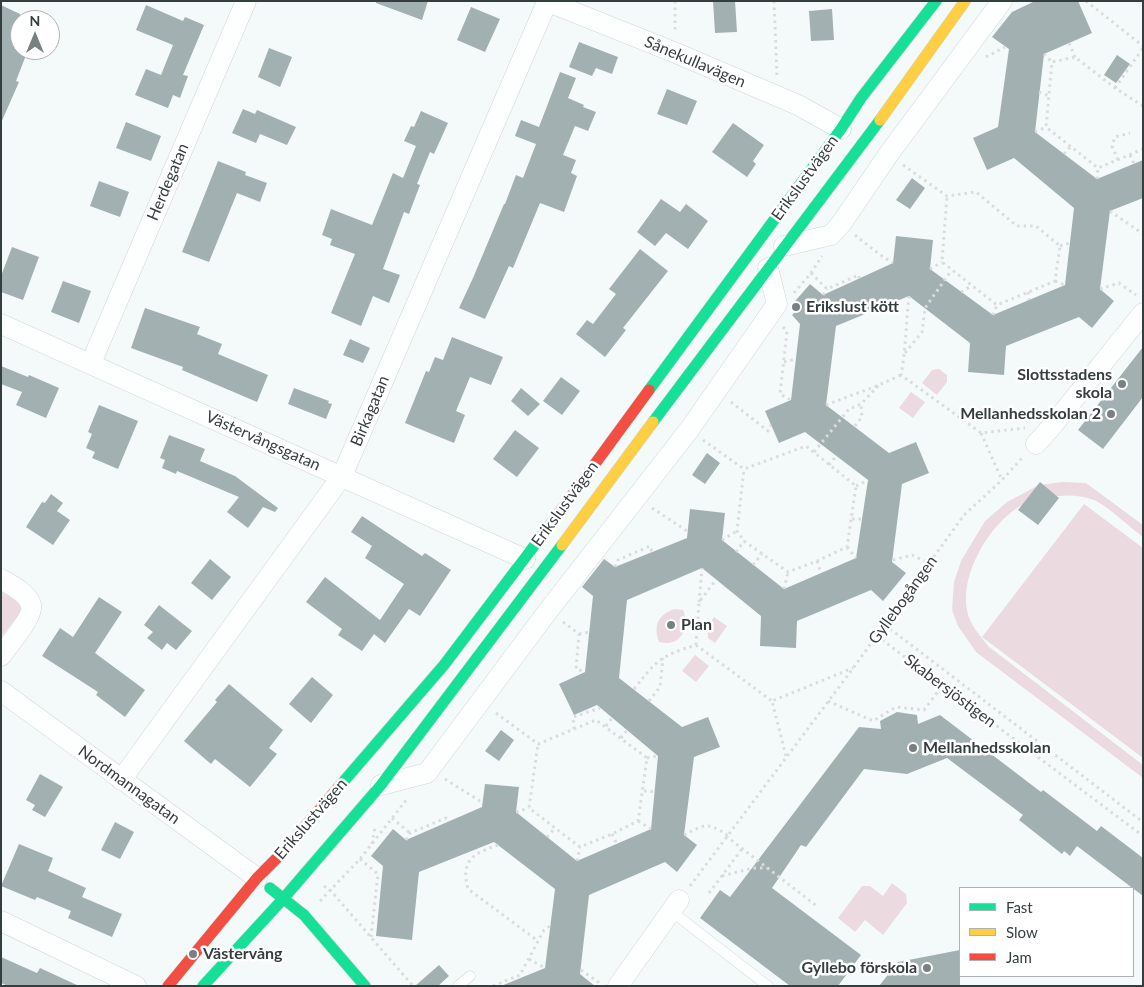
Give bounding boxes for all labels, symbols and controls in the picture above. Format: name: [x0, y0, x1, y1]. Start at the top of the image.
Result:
north arrow: [10, 10, 60, 60]
text: N: [30, 12, 40, 29]
street label: Sånekullavägen: [642, 32, 748, 92]
street label: Erikslustvägen: [768, 132, 842, 224]
street label: Herdegatan: [143, 140, 193, 224]
place label: Erikslust kött: [806, 297, 899, 317]
marker: Erikslust kött: [790, 301, 802, 313]
place label: Slottsstadens skola: [1017, 365, 1112, 403]
street label: Birkagatan: [347, 373, 393, 449]
marker: Slottsstadens skola: [1116, 378, 1128, 390]
place label: Mellanhedsskolan 2: [960, 404, 1101, 424]
street label: Västervångsgatan: [203, 407, 323, 475]
marker: Mellanhedsskolan 2: [1105, 408, 1117, 420]
street label: Erikslustvägen: [528, 458, 602, 550]
street label: Gyllebogången: [865, 552, 941, 648]
place label: Plan: [681, 615, 712, 635]
marker: Plan: [665, 619, 677, 631]
street label: Skabersjöstigen: [900, 650, 1000, 732]
place label: Mellanhedsskolan: [923, 738, 1051, 758]
street label: Nordmannagatan: [74, 742, 184, 828]
marker: Mellanhedsskolan: [907, 742, 919, 754]
street label: Erikslustvägen: [271, 775, 351, 863]
legend: [959, 887, 1134, 977]
text: Fast: [1006, 898, 1033, 916]
text: Slow: [1006, 923, 1038, 941]
place label: Västervång: [203, 944, 282, 964]
marker: Västervång: [187, 948, 199, 960]
text: Jam: [1006, 948, 1032, 966]
place label: Gyllebo förskola: [801, 958, 917, 978]
marker: Gyllebo förskola: [921, 962, 933, 974]

